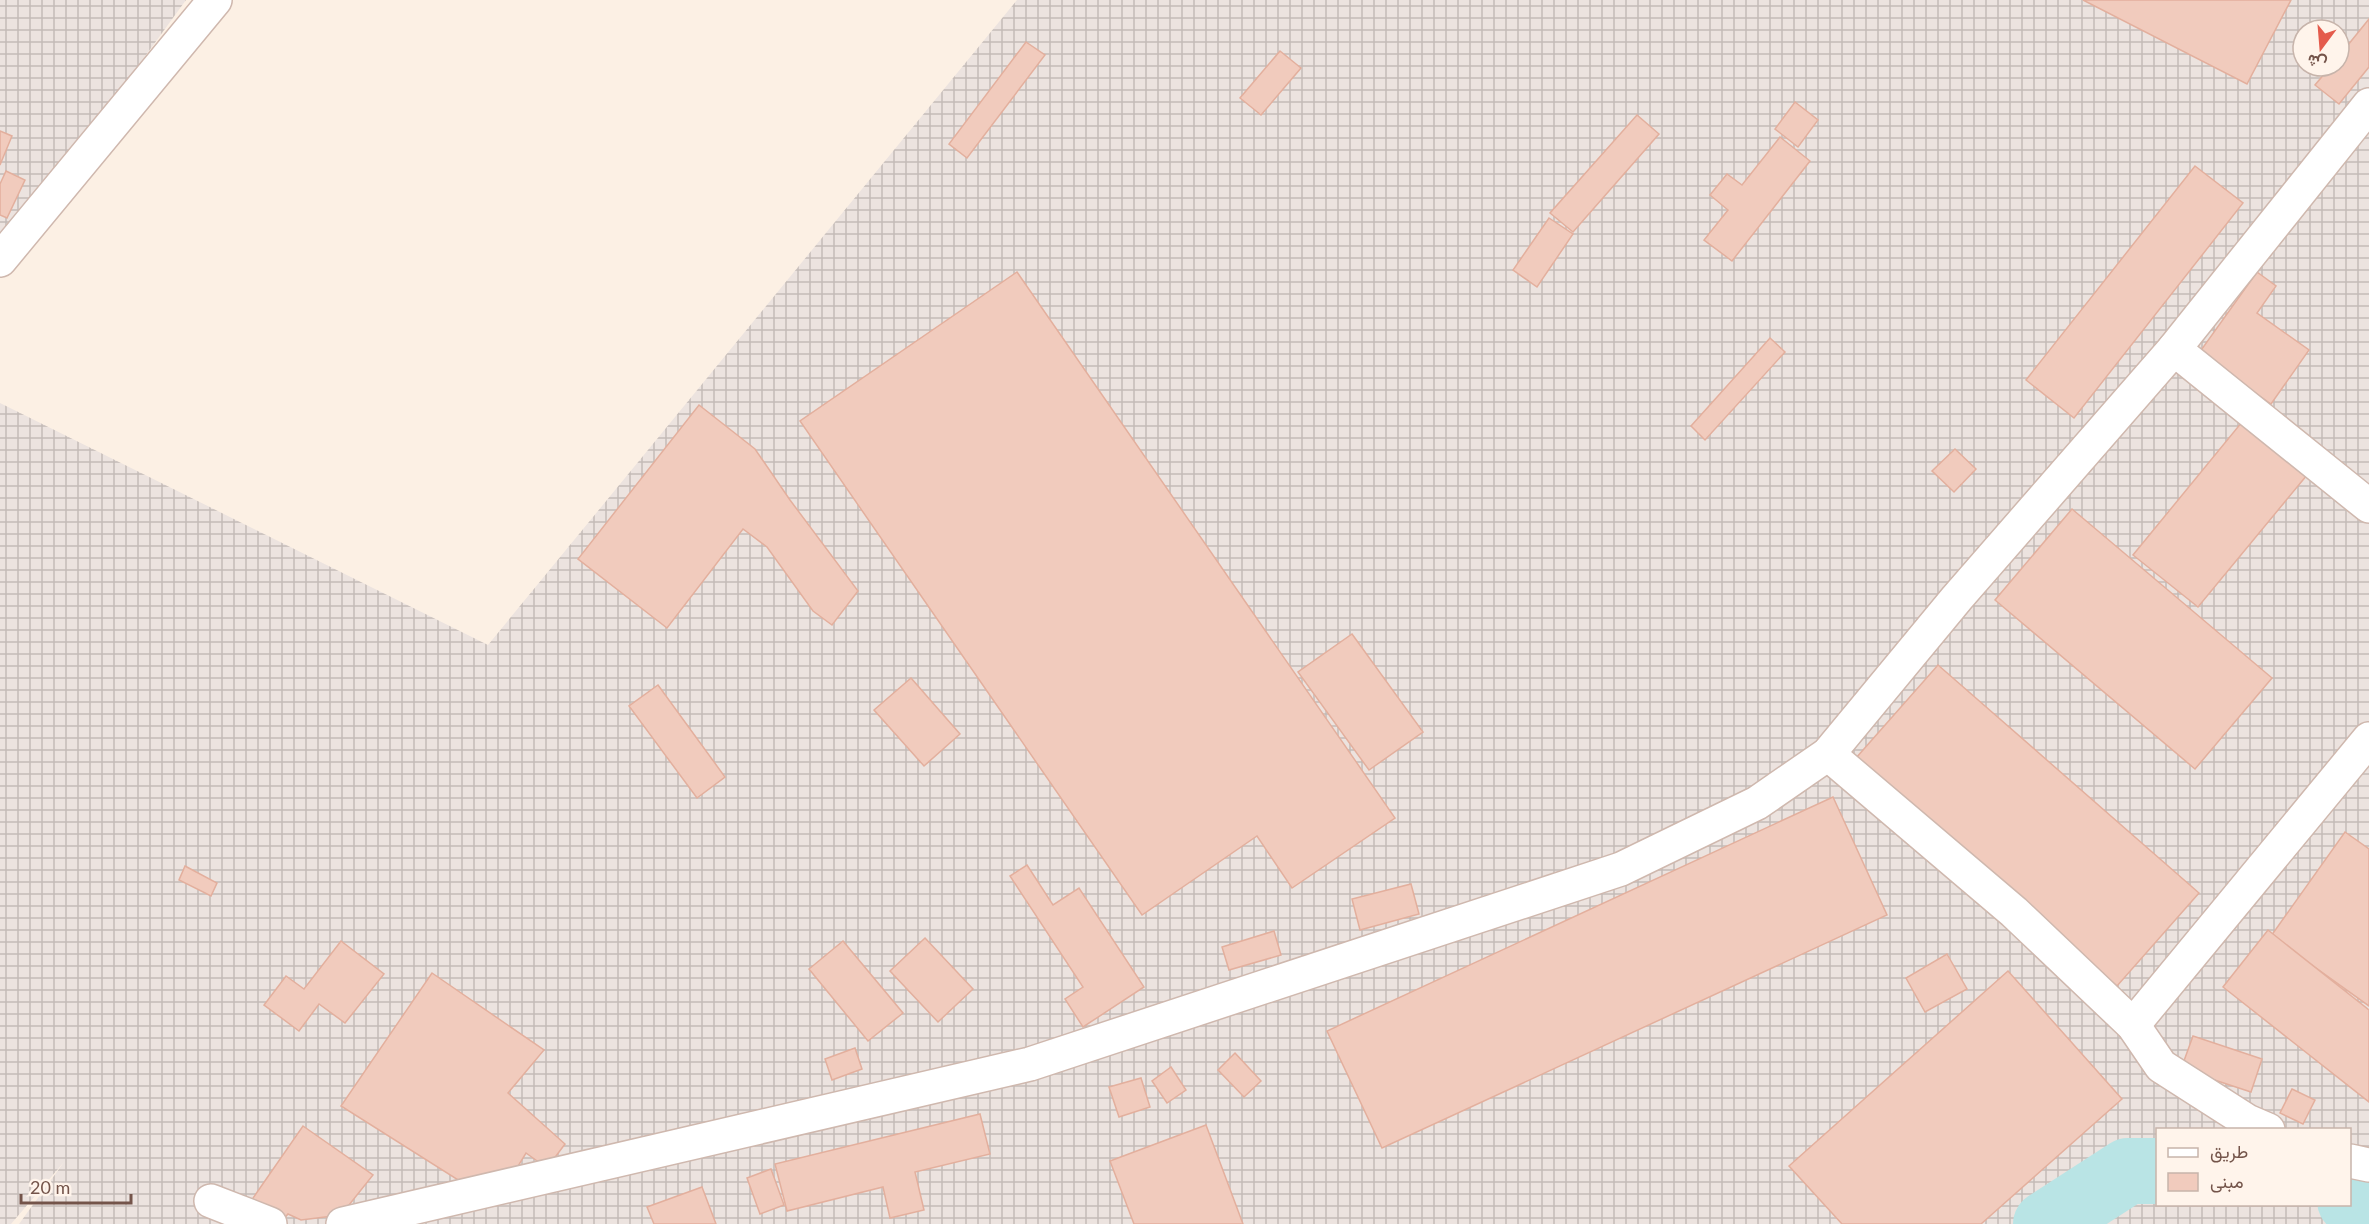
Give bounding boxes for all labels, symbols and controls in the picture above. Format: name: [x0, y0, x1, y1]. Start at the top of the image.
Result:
north arrow: [2291, 18, 2351, 78]
text: ش: [2305, 50, 2329, 75]
legend: [2156, 1128, 2351, 1206]
text: طريق: [2210, 1140, 2248, 1163]
scale bar: [21, 1167, 130, 1205]
text: مبنى: [2210, 1170, 2244, 1193]
text: 20 m: [30, 1176, 70, 1198]

